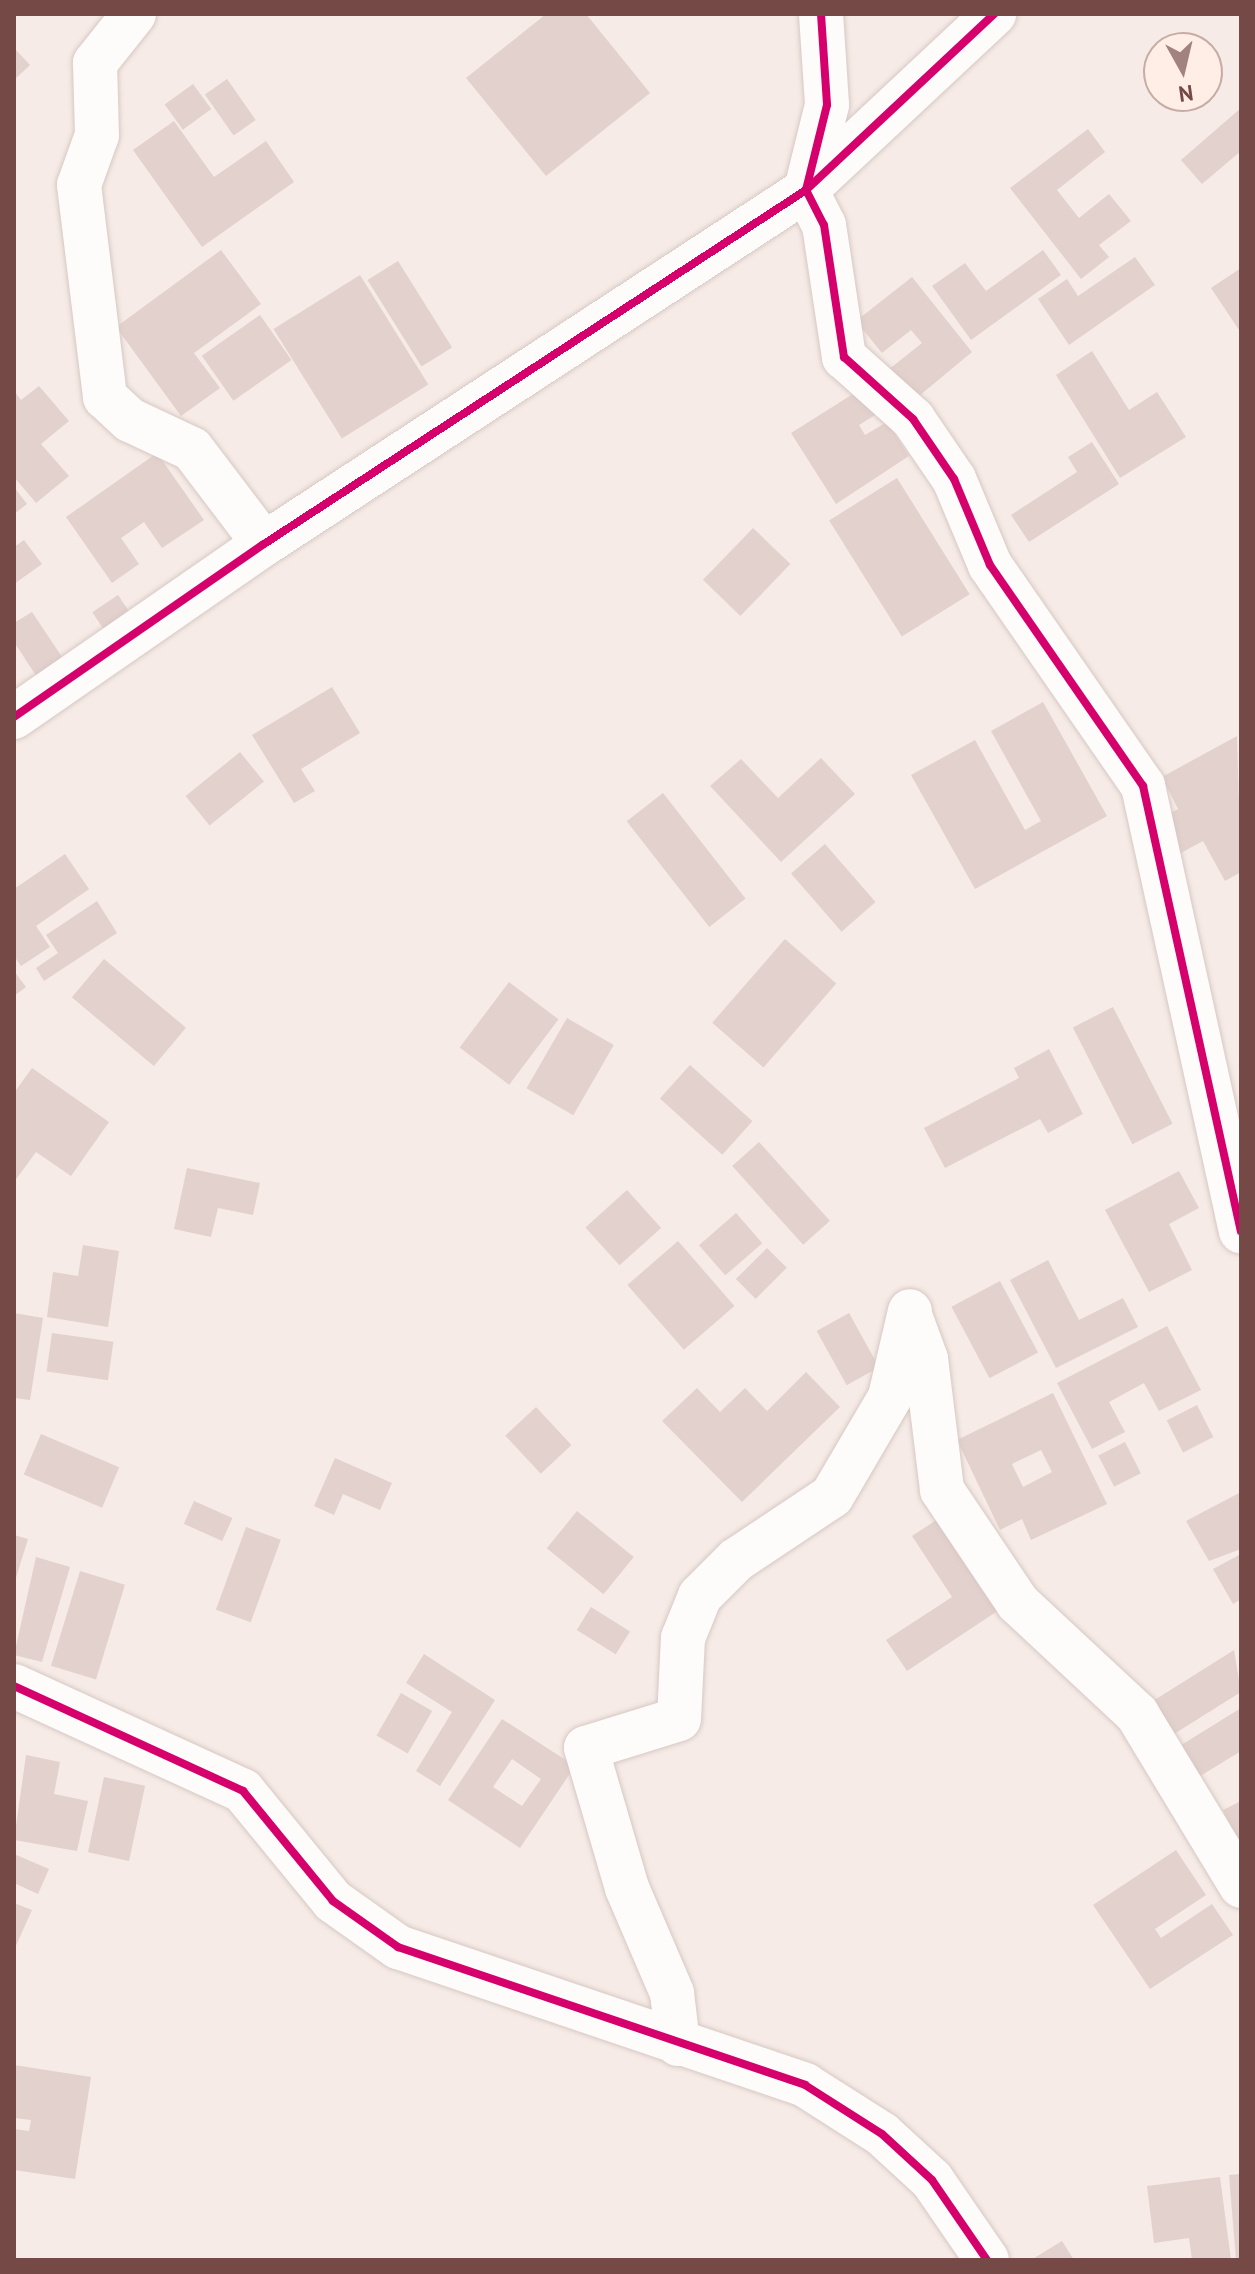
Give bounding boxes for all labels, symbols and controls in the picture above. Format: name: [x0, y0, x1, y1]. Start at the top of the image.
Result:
north arrow: [1143, 32, 1223, 112]
text: N: [1177, 79, 1195, 109]

